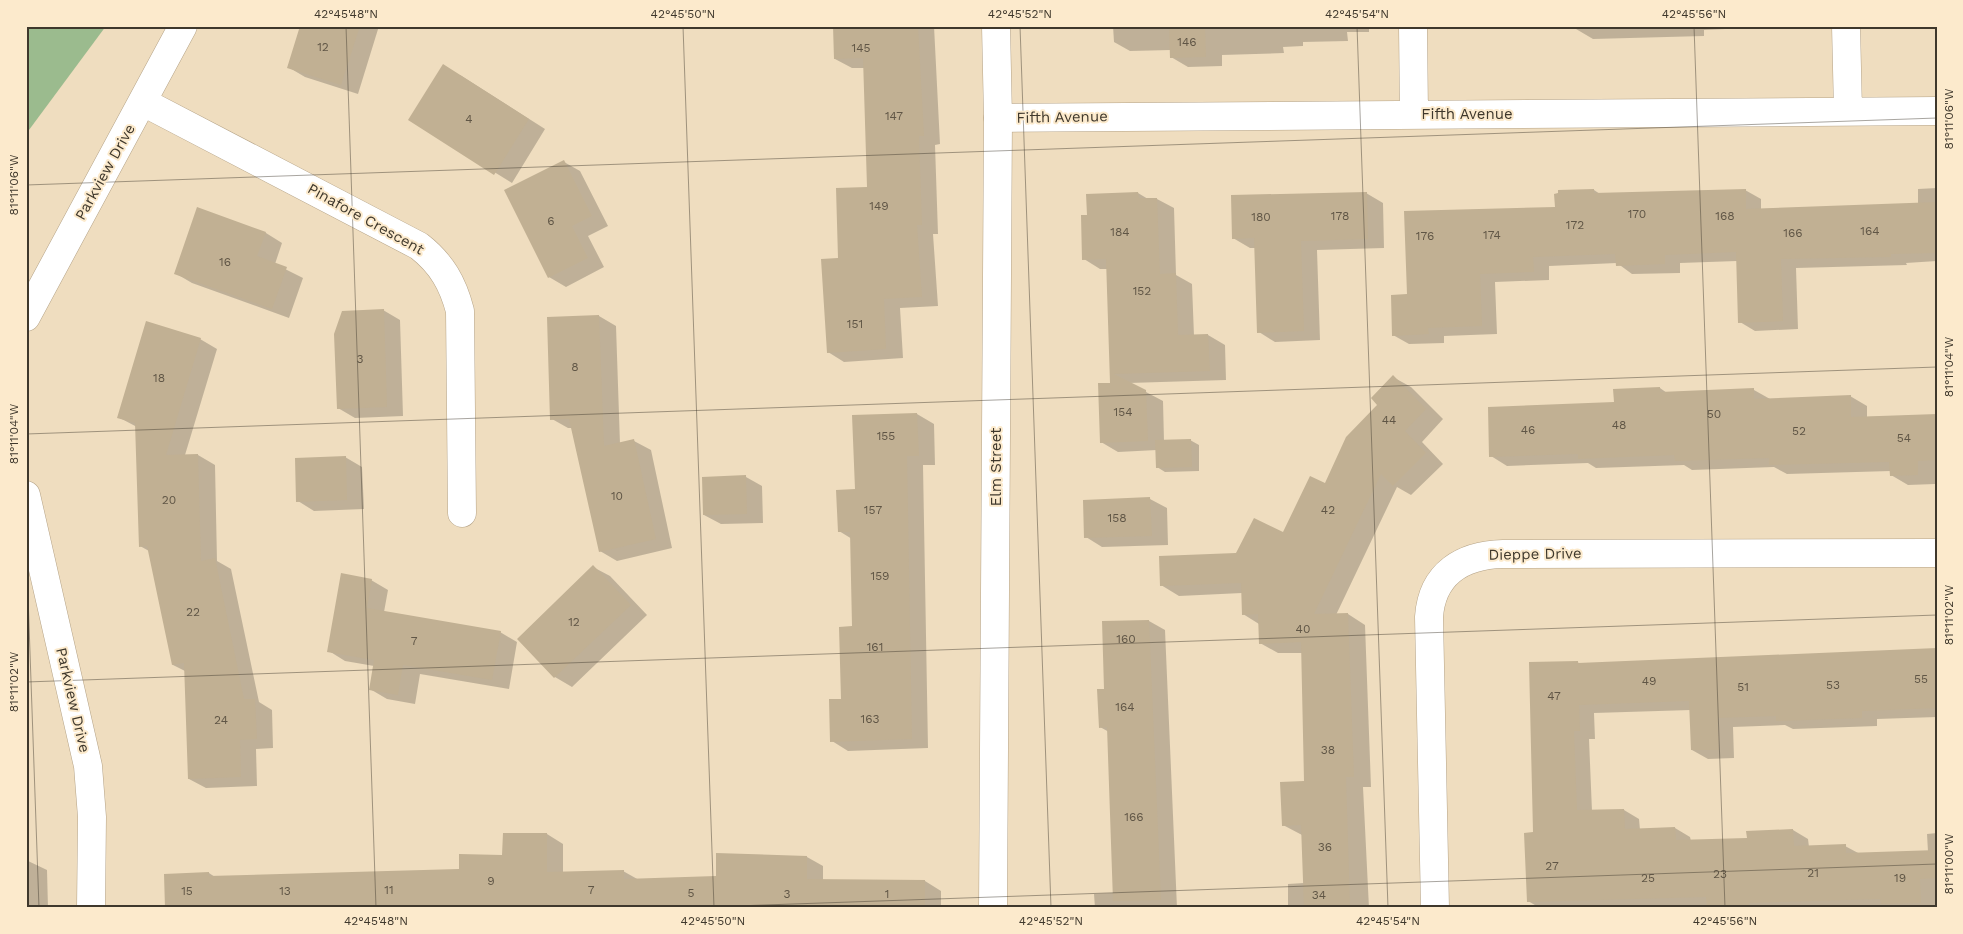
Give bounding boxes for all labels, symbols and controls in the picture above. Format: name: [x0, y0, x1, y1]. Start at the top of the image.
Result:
text: 42°45'48"N: [314, 7, 378, 21]
text: 42°45'50"N: [651, 7, 715, 21]
text: 42°45'52"N: [988, 7, 1052, 21]
text: 42°45'54"N: [1325, 7, 1389, 21]
text: 42°45'56"N: [1662, 7, 1726, 21]
house number: 146: [1177, 35, 1197, 49]
house number: 12: [317, 40, 329, 54]
house number: 145: [852, 41, 871, 55]
text: 81°11'06"W: [1942, 88, 1956, 149]
street label: Fifth Avenue: [1421, 105, 1513, 123]
street label: Fifth Avenue: [1016, 107, 1108, 127]
house number: 147: [885, 109, 903, 123]
house number: 4: [465, 112, 473, 126]
street label: Parkview Drive: [71, 121, 139, 223]
text: 81°11'06"W: [7, 154, 21, 215]
street label: Pinafore Crescent: [305, 180, 428, 259]
house number: 149: [869, 199, 889, 213]
house number: 170: [1628, 207, 1646, 221]
house number: 178: [1331, 209, 1349, 223]
house number: 168: [1715, 209, 1735, 223]
house number: 180: [1251, 210, 1271, 224]
house number: 6: [547, 214, 555, 228]
house number: 172: [1566, 218, 1584, 232]
house number: 164: [1860, 224, 1880, 238]
house number: 184: [1110, 225, 1130, 239]
house number: 166: [1783, 226, 1803, 240]
house number: 174: [1483, 228, 1501, 242]
house number: 176: [1416, 229, 1434, 243]
house number: 16: [219, 255, 231, 269]
house number: 152: [1133, 284, 1151, 298]
house number: 151: [847, 317, 863, 331]
text: 81°11'04"W: [1942, 336, 1956, 397]
house number: 3: [357, 352, 364, 366]
house number: 8: [571, 360, 579, 374]
house number: 18: [153, 371, 165, 385]
text: 81°11'04"W: [7, 403, 21, 464]
house number: 154: [1114, 405, 1133, 419]
house number: 50: [1707, 407, 1721, 421]
house number: 44: [1382, 413, 1396, 427]
house number: 48: [1612, 418, 1626, 432]
house number: 46: [1521, 423, 1535, 437]
house number: 52: [1792, 424, 1806, 438]
street label: Elm Street: [987, 427, 1005, 506]
house number: 155: [877, 429, 895, 443]
house number: 54: [1897, 431, 1911, 445]
house number: 10: [611, 489, 623, 503]
house number: 20: [162, 493, 176, 507]
house number: 157: [864, 503, 882, 517]
house number: 42: [1321, 503, 1335, 517]
house number: 158: [1107, 511, 1127, 525]
street label: Dieppe Drive: [1488, 544, 1582, 564]
house number: 159: [870, 569, 890, 583]
text: 81°11'02"W: [1942, 584, 1956, 645]
house number: 22: [186, 605, 200, 619]
house number: 12: [568, 615, 580, 629]
house number: 40: [1296, 622, 1310, 636]
house number: 160: [1116, 632, 1136, 646]
house number: 7: [411, 634, 418, 648]
house number: 161: [867, 640, 883, 654]
street label: Parkview Drive: [52, 646, 94, 754]
text: 81°11'02"W: [7, 651, 21, 712]
house number: 55: [1914, 672, 1928, 686]
house number: 49: [1642, 674, 1656, 688]
house number: 53: [1826, 678, 1840, 692]
house number: 51: [1737, 680, 1749, 694]
house number: 47: [1547, 689, 1561, 703]
house number: 164: [1115, 700, 1135, 714]
house number: 163: [861, 712, 879, 726]
house number: 24: [214, 713, 228, 727]
house number: 38: [1321, 743, 1335, 757]
house number: 166: [1124, 810, 1144, 824]
text: 81°11'00"W: [1942, 833, 1956, 895]
house number: 36: [1318, 840, 1332, 854]
house number: 27: [1545, 859, 1559, 873]
house number: 21: [1807, 866, 1819, 880]
house number: 23: [1713, 867, 1727, 881]
house number: 25: [1641, 871, 1655, 885]
house number: 19: [1894, 871, 1906, 885]
house number: 9: [487, 874, 495, 888]
house number: 11: [384, 883, 394, 897]
house number: 7: [588, 883, 595, 897]
house number: 15: [181, 884, 193, 898]
house number: 13: [279, 884, 291, 898]
house number: 5: [688, 886, 695, 900]
house number: 3: [784, 887, 791, 901]
house number: 1: [885, 887, 889, 901]
house number: 34: [1312, 888, 1326, 902]
text: 42°45'48"N: [344, 914, 408, 928]
text: 42°45'50"N: [681, 914, 745, 928]
text: 42°45'52"N: [1019, 914, 1083, 928]
text: 42°45'54"N: [1356, 914, 1420, 928]
text: 42°45'56"N: [1693, 914, 1757, 928]

